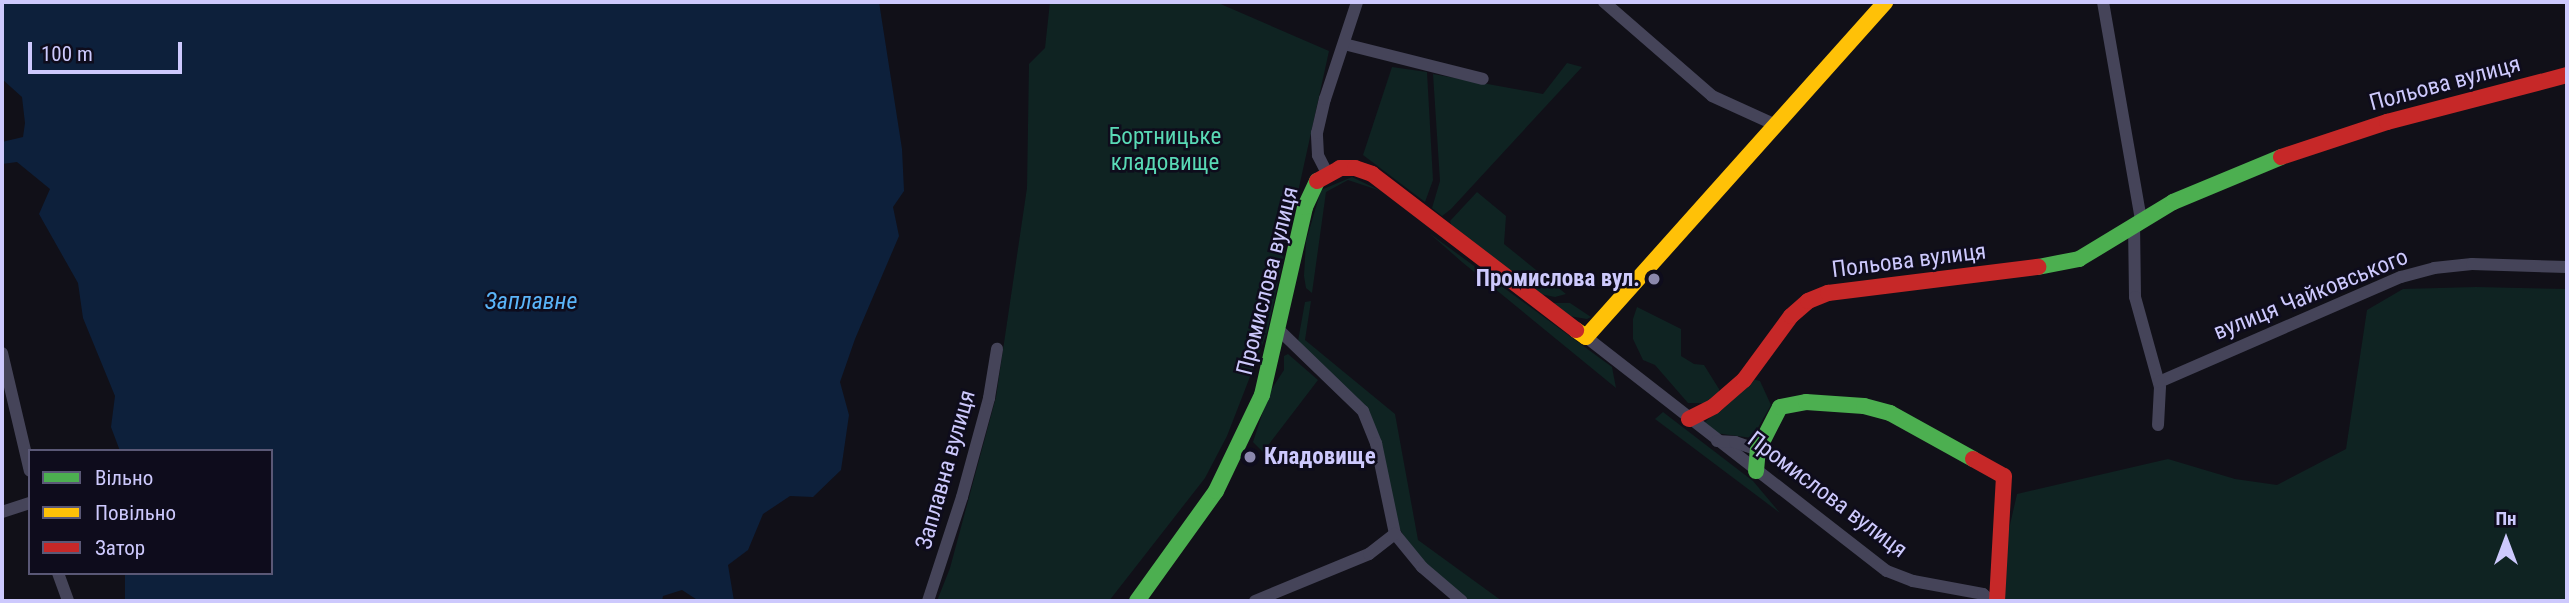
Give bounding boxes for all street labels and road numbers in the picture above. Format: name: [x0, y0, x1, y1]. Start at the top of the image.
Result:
street label: Польова вулиця: [2367, 51, 2523, 117]
street label: Промислова вулиця: [1231, 184, 1305, 378]
street label: Польова вулиця: [1830, 238, 1988, 284]
street label: вулиця Чайковського: [2210, 243, 2412, 347]
street label: Заплавна вулиця: [910, 387, 982, 553]
street label: Промислова вулиця: [1742, 426, 1912, 564]

